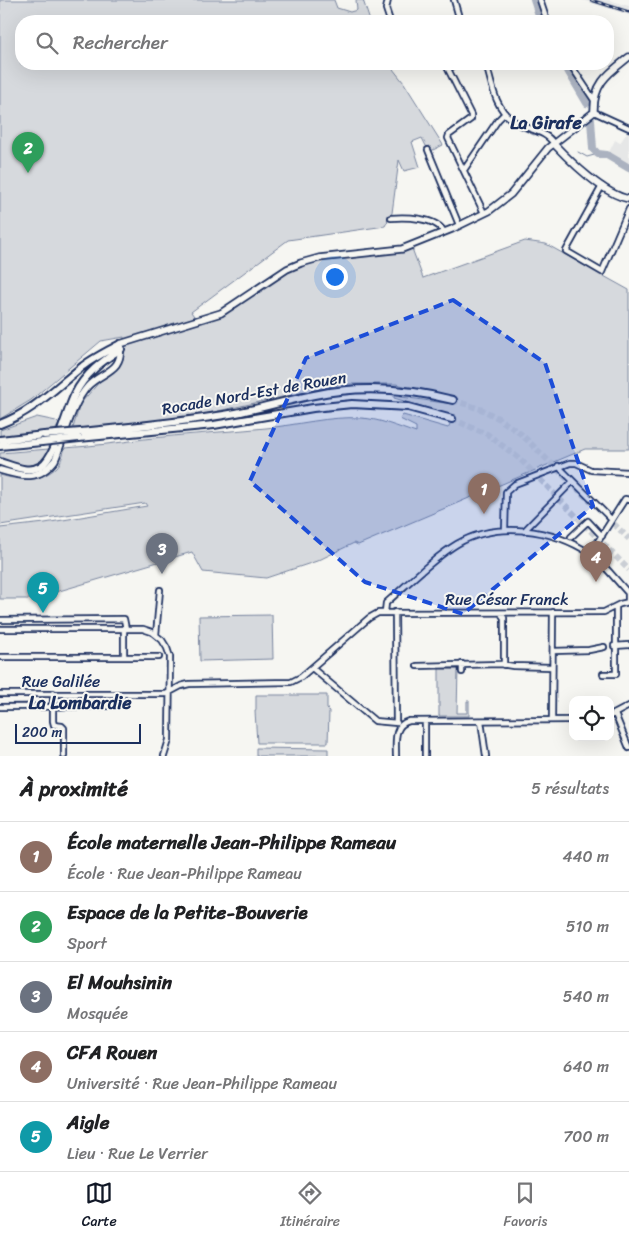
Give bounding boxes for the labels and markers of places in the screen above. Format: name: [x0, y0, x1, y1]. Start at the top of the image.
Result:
pin: 2: [12, 132, 44, 173]
pin: 1: [468, 473, 500, 514]
pin: 3: [146, 533, 178, 574]
pin: 4: [580, 541, 612, 582]
pin: 5: [27, 572, 59, 613]

